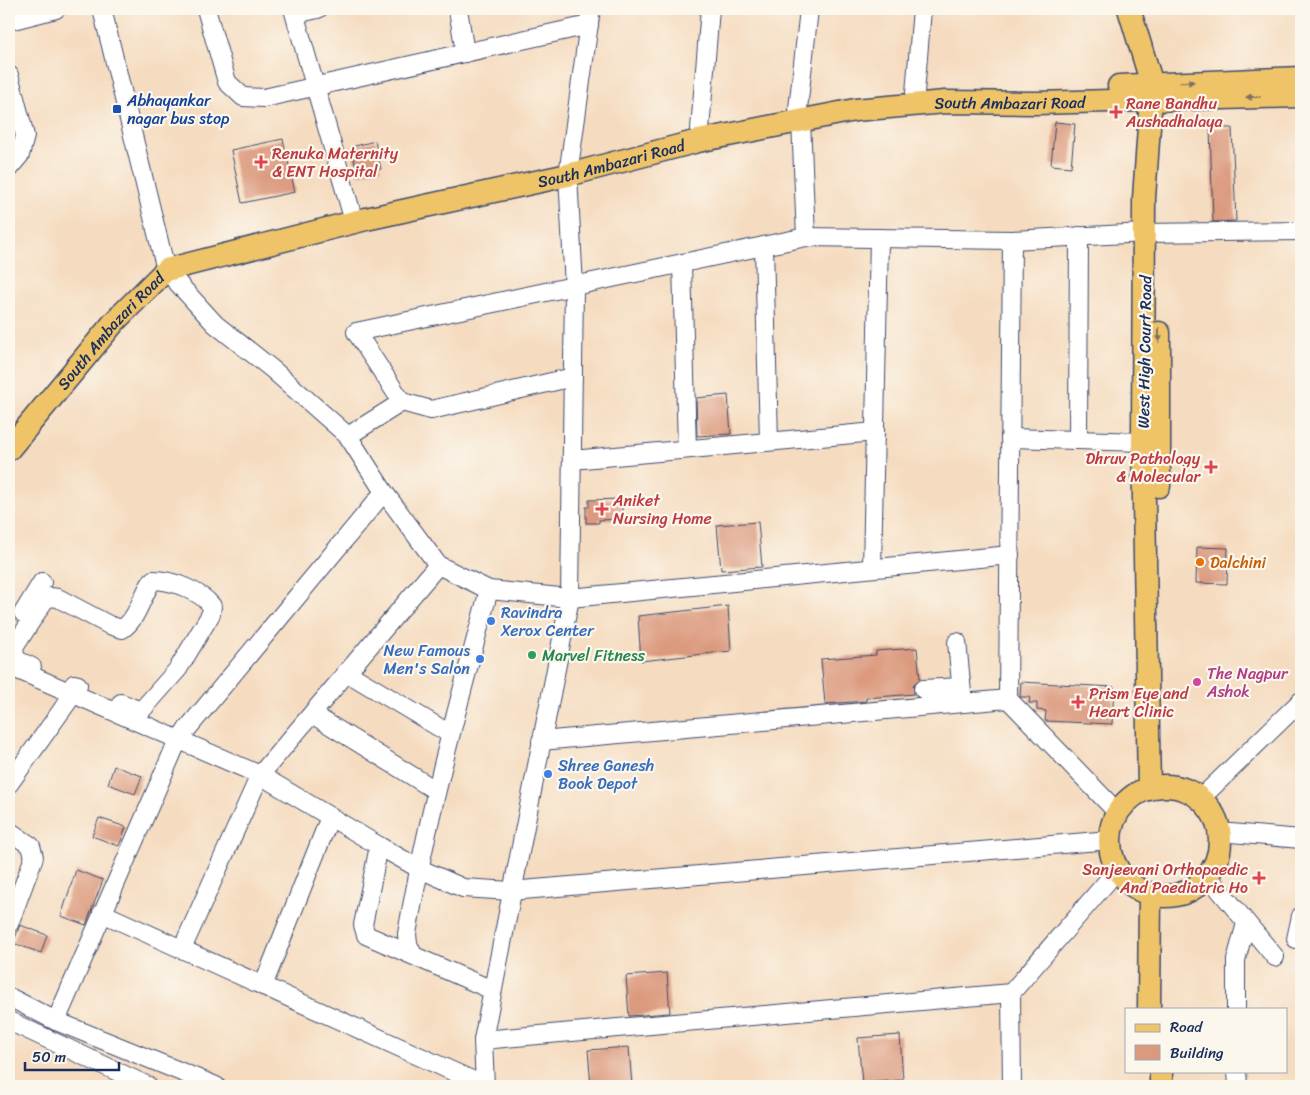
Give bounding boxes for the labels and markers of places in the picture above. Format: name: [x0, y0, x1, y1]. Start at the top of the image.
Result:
place label: Abhayankar nagar bus stop: [126, 86, 230, 133]
place label: Rane Bandhu Aushadhalaya: [1125, 89, 1223, 136]
marker: Abhayankar nagar bus stop: [111, 103, 123, 115]
marker: Rane Bandhu Aushadhalaya: [1110, 106, 1122, 118]
place label: Renuka Maternity & ENT Hospital: [272, 139, 399, 186]
marker: Renuka Maternity & ENT Hospital: [254, 155, 268, 169]
place label: Dhruv Pathology & Molecular: [1086, 444, 1201, 491]
marker: Dhruv Pathology & Molecular: [1204, 460, 1218, 474]
place label: Aniket Nursing Home: [612, 486, 712, 533]
marker: Aniket Nursing Home: [595, 502, 609, 516]
place label: Dalchini: [1210, 548, 1267, 577]
marker: Dalchini: [1194, 556, 1206, 568]
place label: Ravindra Xerox Center: [500, 598, 595, 645]
marker: Ravindra Xerox Center: [485, 615, 497, 627]
place label: New Famous Men's Salon: [383, 636, 470, 683]
place label: Marvel Fitness: [542, 641, 646, 670]
marker: Marvel Fitness: [526, 649, 538, 661]
marker: New Famous Men's Salon: [474, 653, 486, 665]
place label: The Nagpur Ashok: [1206, 659, 1289, 706]
marker: The Nagpur Ashok: [1191, 676, 1203, 688]
place label: Prism Eye and Heart Clinic: [1089, 679, 1190, 726]
marker: Prism Eye and Heart Clinic: [1071, 695, 1085, 709]
place label: Shree Ganesh Book Depot: [558, 751, 654, 798]
marker: Shree Ganesh Book Depot: [542, 768, 554, 780]
place label: Sanjeevani Orthopaedic And Paediatric Ho: [1082, 855, 1248, 902]
marker: Sanjeevani Orthopaedic And Paediatric Ho: [1252, 871, 1266, 885]

